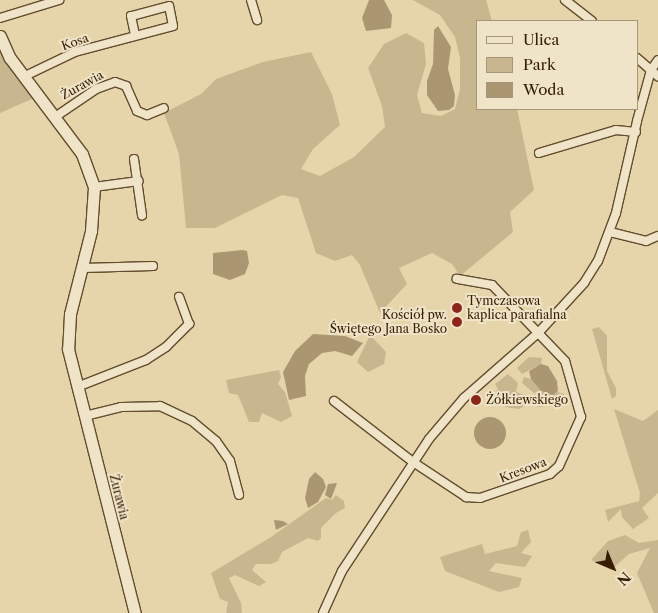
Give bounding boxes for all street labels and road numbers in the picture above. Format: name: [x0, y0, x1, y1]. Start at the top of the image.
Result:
street label: Kosa: [59, 30, 91, 54]
street label: Żurawia: [58, 67, 106, 103]
street label: Kresowa: [497, 454, 549, 486]
street label: Żurawia: [106, 473, 132, 521]

